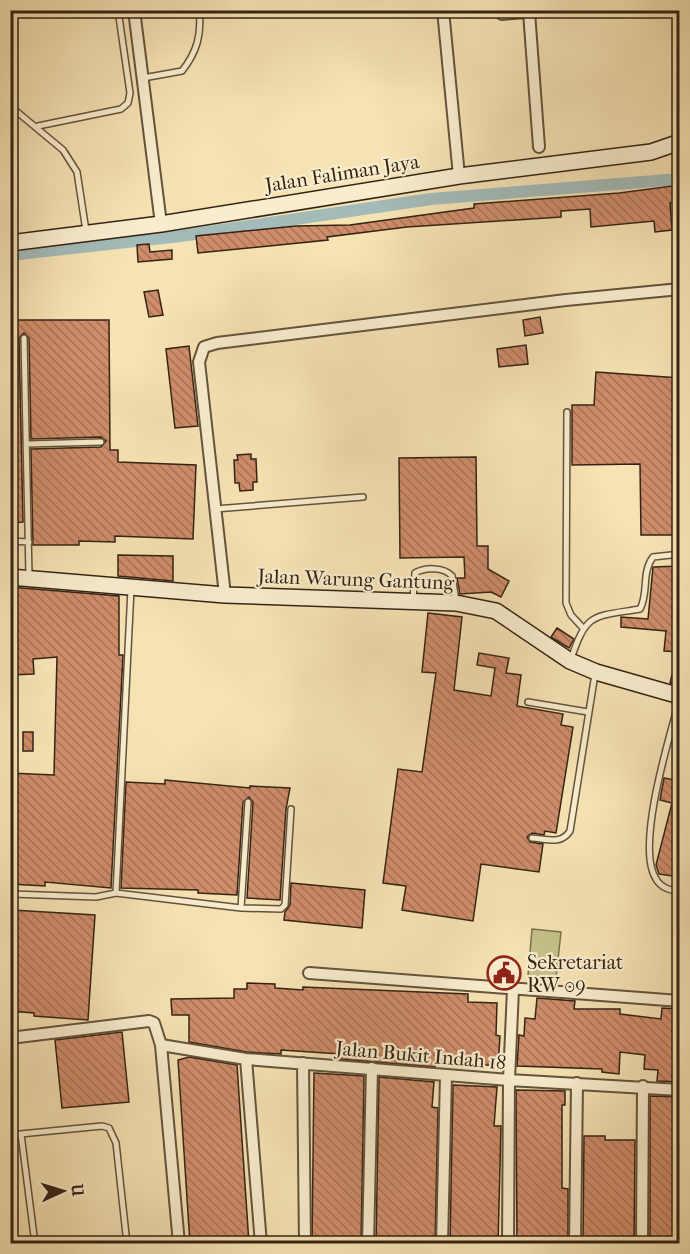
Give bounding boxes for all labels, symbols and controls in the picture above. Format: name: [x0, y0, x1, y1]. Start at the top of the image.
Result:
street label: Jalan Faliman Jaya: [261, 150, 422, 197]
street label: Jalan Warung Gantung: [255, 565, 455, 594]
place label: Sekretariat RW 09: [527, 951, 623, 997]
public building icon: Sekretariat RW 09: [486, 955, 522, 991]
street label: Jalan Bukit Indah 18: [333, 1036, 507, 1074]
north arrow: [33, 1161, 93, 1221]
text: U: [67, 1182, 87, 1197]

